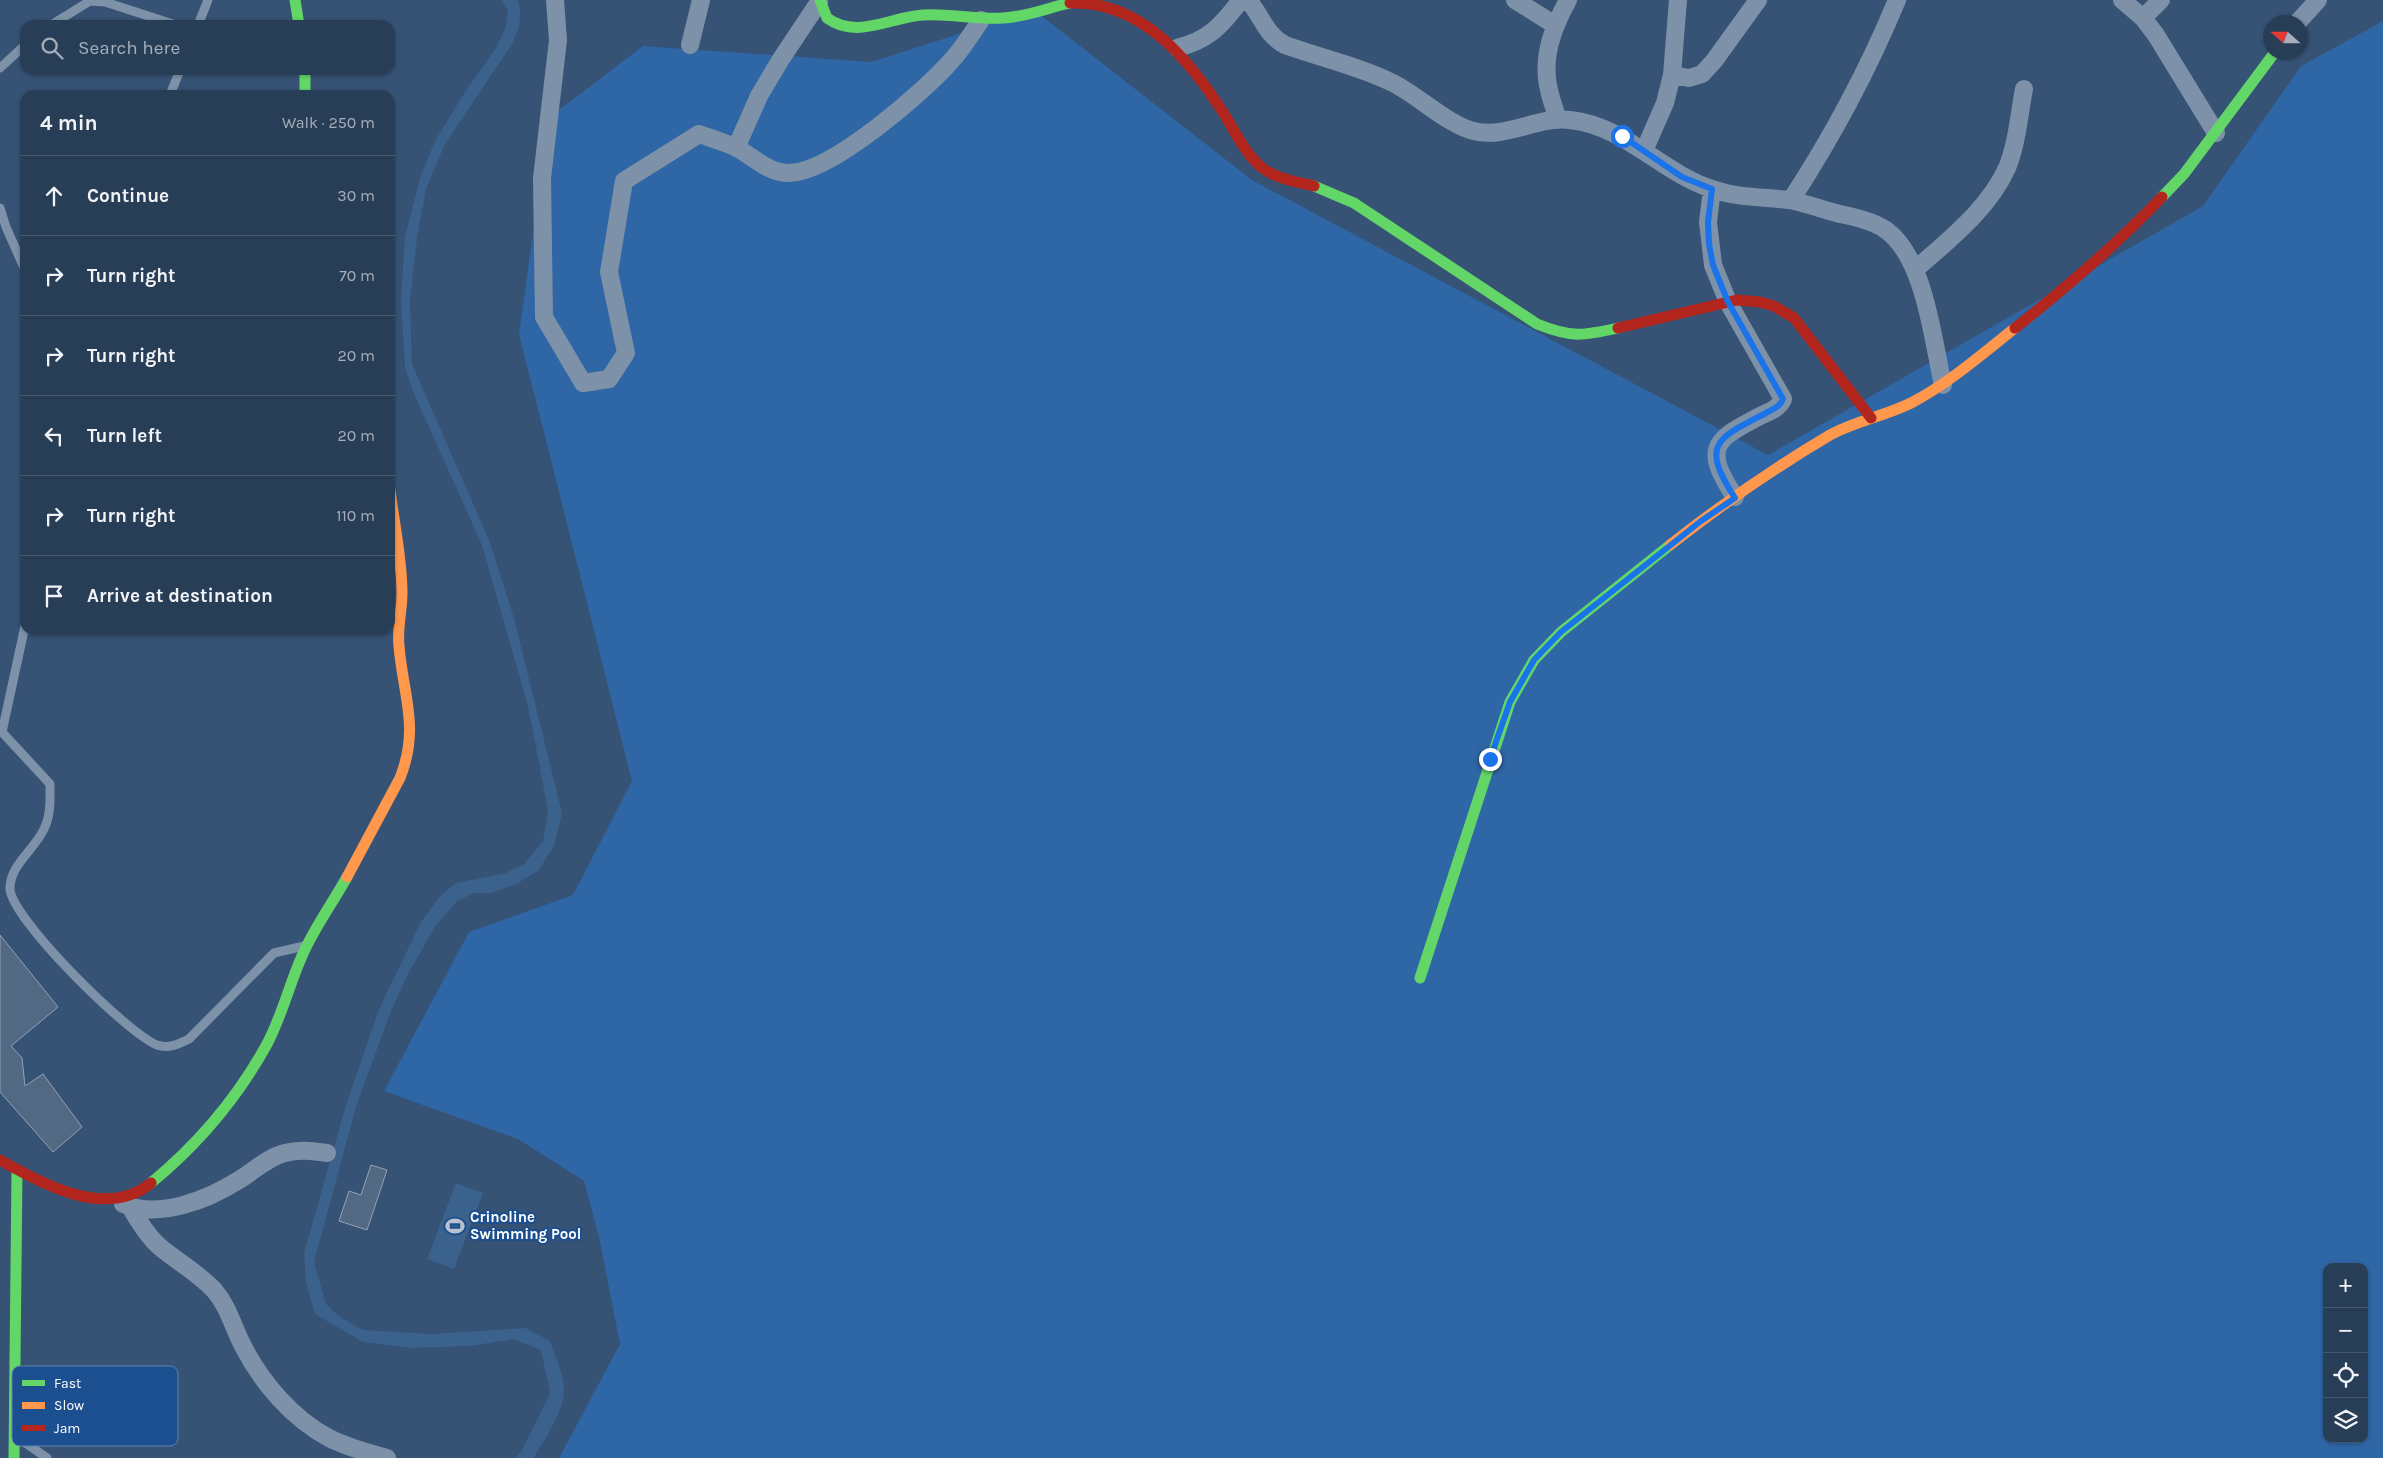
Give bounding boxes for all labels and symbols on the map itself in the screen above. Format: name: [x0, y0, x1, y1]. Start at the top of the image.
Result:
north arrow: [2263, 15, 2308, 60]
route start: [1611, 125, 1634, 148]
route end: [1479, 748, 1502, 771]
place label: Crinoline Swimming Pool: [470, 1208, 581, 1243]
sports icon: Crinoline Swimming Pool: [444, 1215, 466, 1237]
legend: [12, 1366, 178, 1446]
text: Fast: [54, 1375, 81, 1392]
text: Slow: [54, 1397, 84, 1414]
text: Jam: [54, 1420, 80, 1437]

